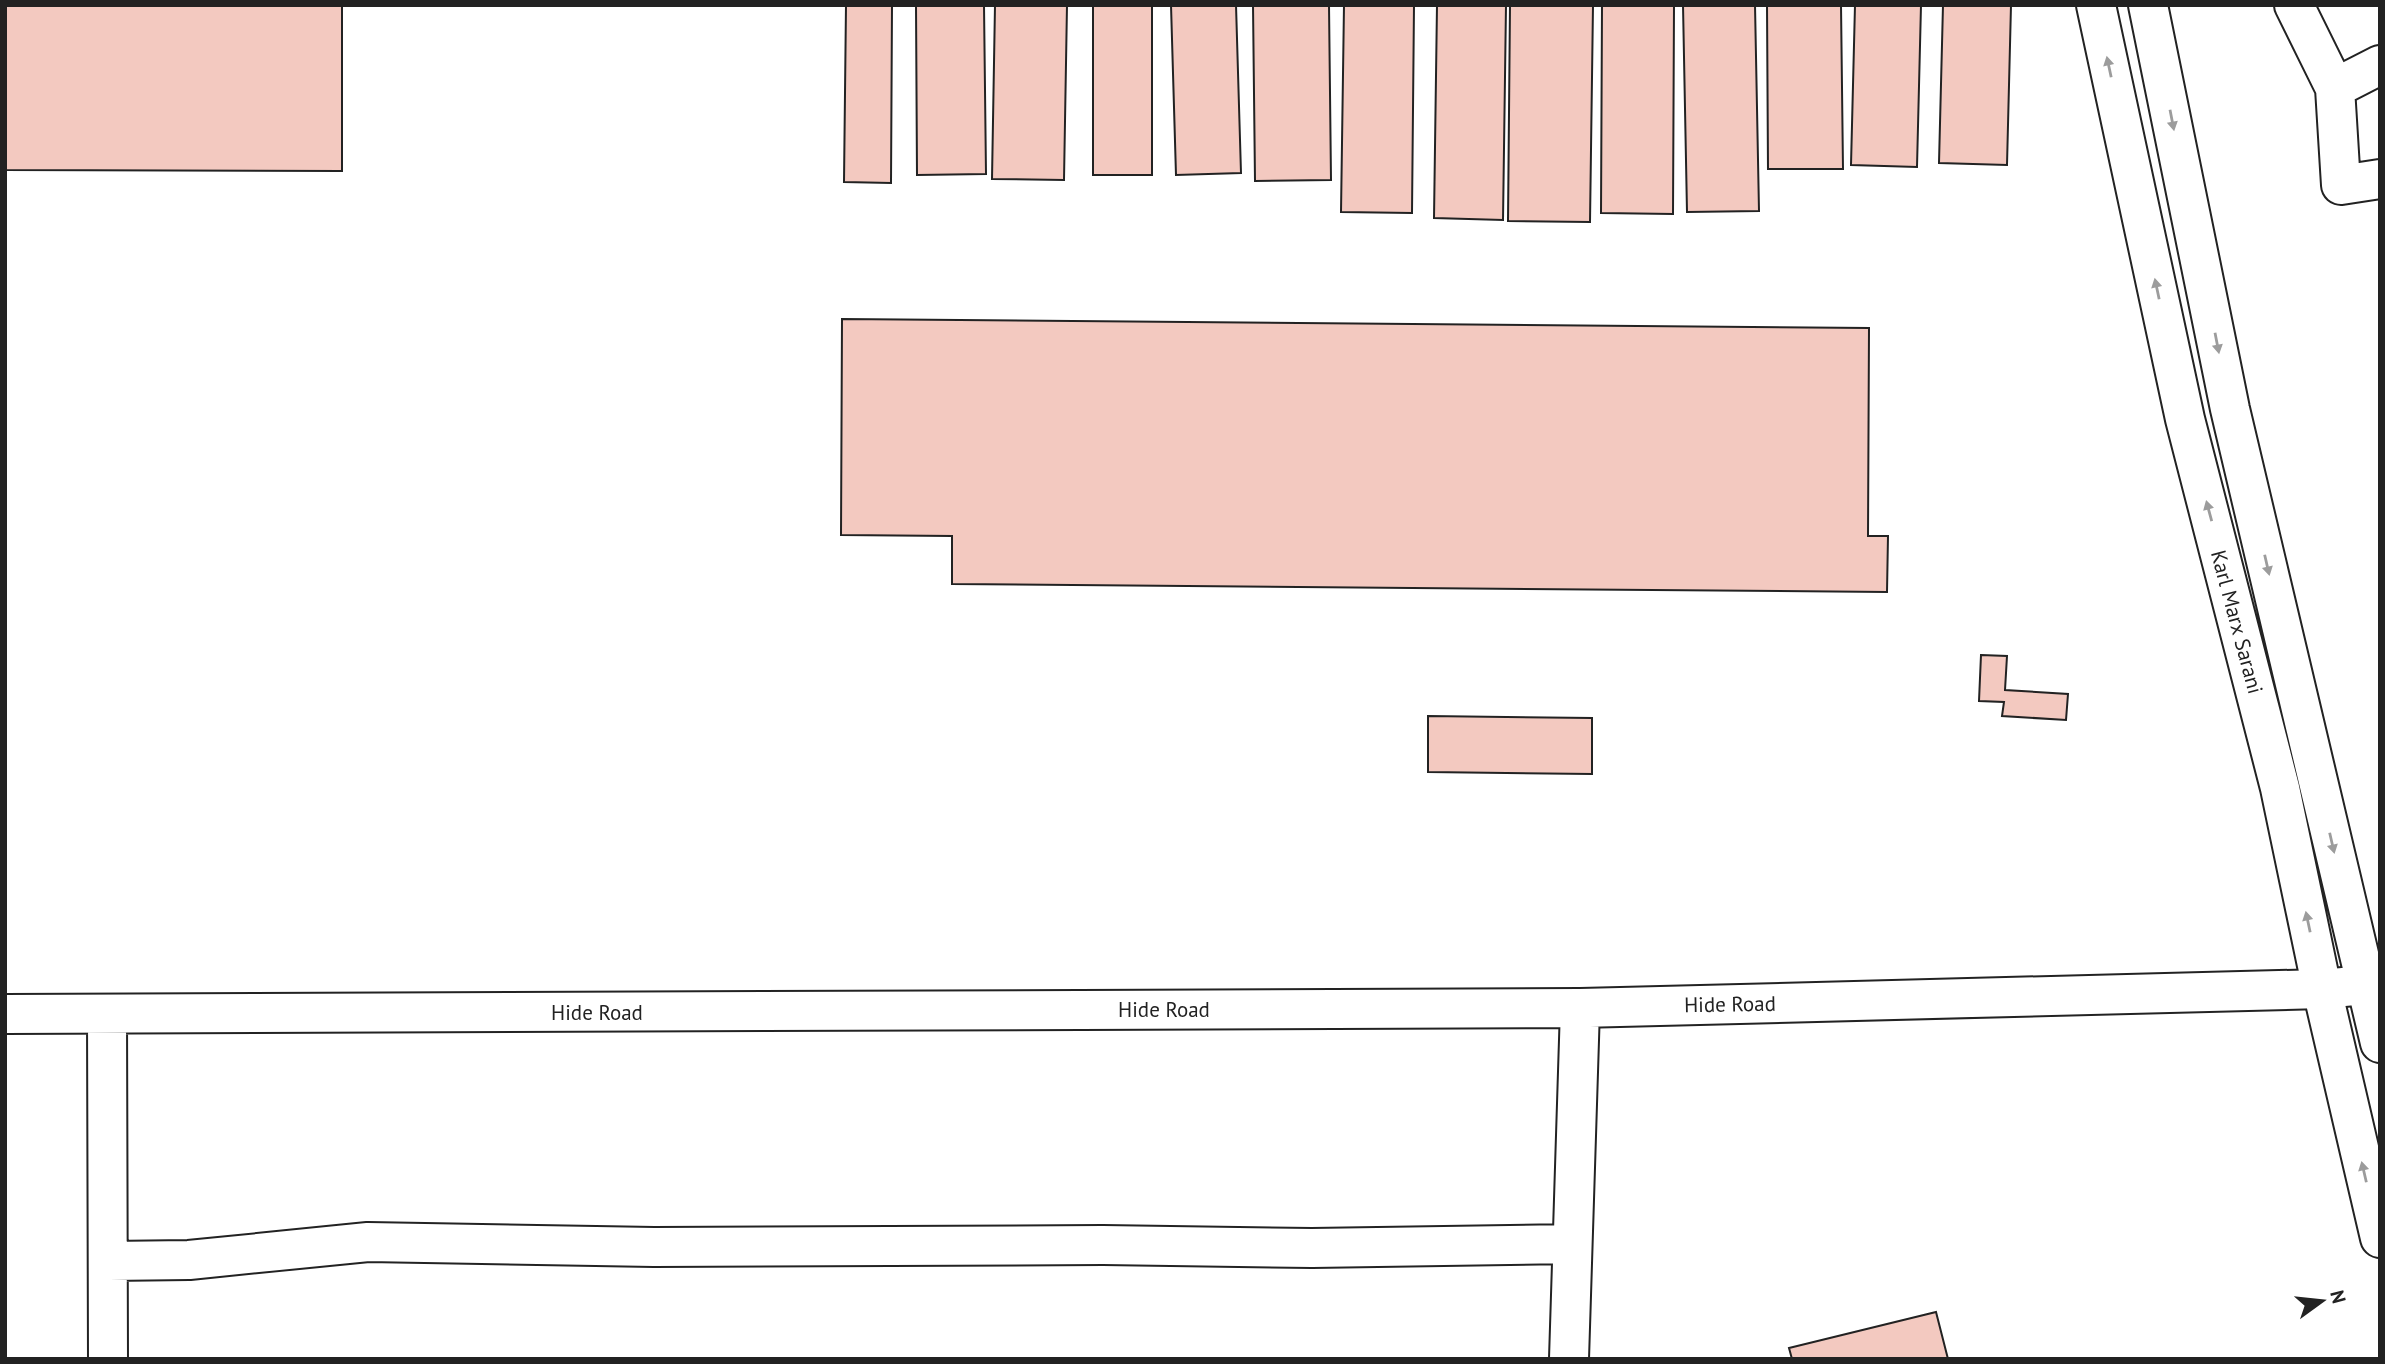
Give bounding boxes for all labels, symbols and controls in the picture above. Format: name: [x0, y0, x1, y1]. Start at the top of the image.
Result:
one-way arrow: [2104, 56, 2115, 78]
one-way arrow: [2166, 109, 2177, 131]
one-way arrow: [2151, 278, 2162, 300]
one-way arrow: [2212, 332, 2223, 354]
one-way arrow: [2203, 500, 2214, 522]
street label: Karl Marx Sarani: [2205, 547, 2269, 697]
one-way arrow: [2262, 554, 2273, 576]
one-way arrow: [2326, 832, 2337, 854]
one-way arrow: [2302, 911, 2313, 933]
street label: Hide Road: [1684, 990, 1776, 1018]
street label: Hide Road: [1118, 996, 1210, 1023]
street label: Hide Road: [551, 999, 643, 1026]
one-way arrow: [2358, 1161, 2369, 1183]
north arrow: [2287, 1266, 2357, 1336]
text: N: [2325, 1287, 2352, 1306]

